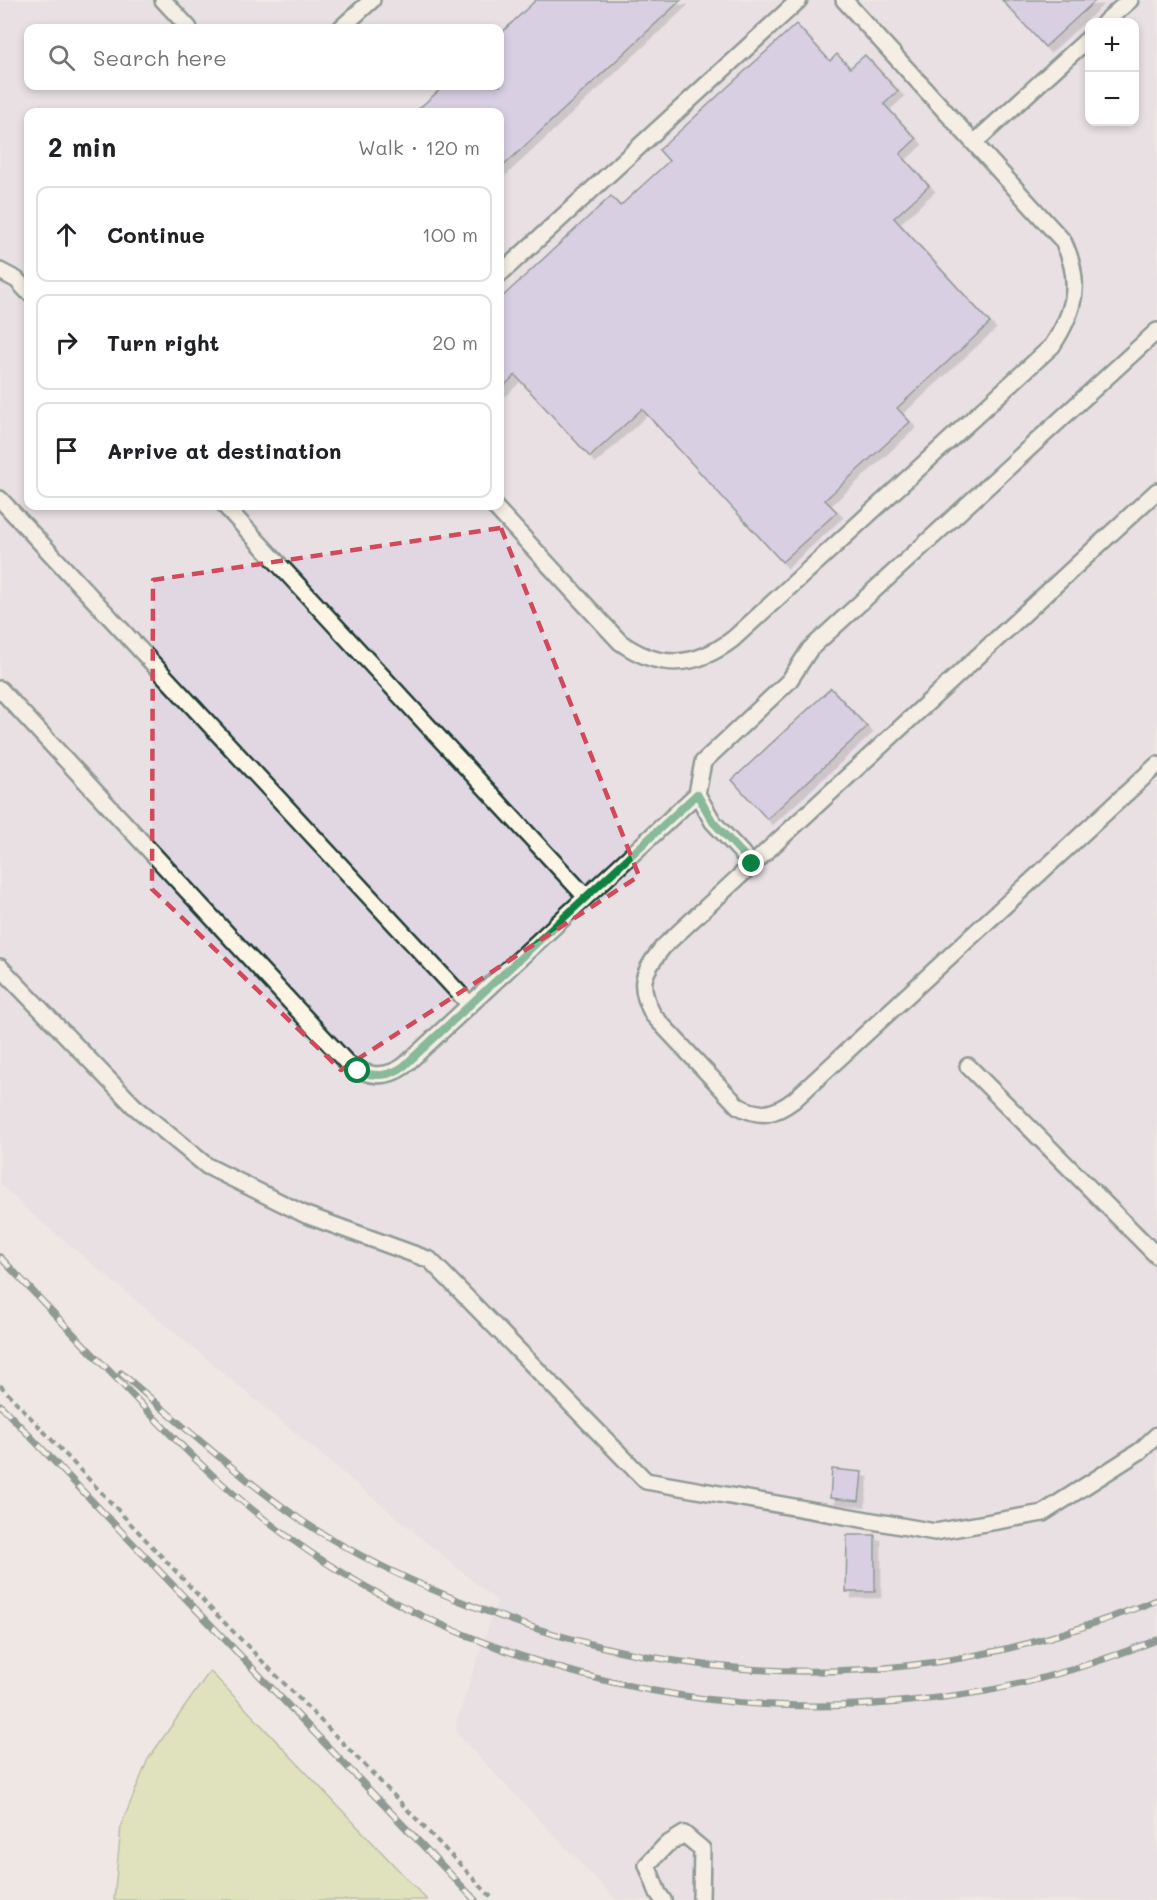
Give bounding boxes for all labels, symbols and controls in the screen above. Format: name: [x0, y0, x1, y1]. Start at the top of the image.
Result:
map controls: [1085, 18, 1139, 126]
button: +: [1085, 18, 1139, 72]
search box: [24, 24, 504, 90]
icon: search: [45, 41, 78, 74]
text: Search here: [93, 43, 227, 72]
button: −: [1085, 72, 1139, 126]
text: 2 min: [48, 130, 116, 164]
text: Walk · 120 m: [358, 134, 480, 160]
icon: ahead: [50, 218, 83, 251]
text: Continue: [107, 220, 205, 249]
text: 100 m: [422, 221, 478, 247]
icon: right: [50, 326, 83, 359]
text: Turn right: [107, 328, 219, 357]
text: 20 m: [432, 329, 478, 355]
icon: arrive: [50, 434, 83, 467]
text: Arrive at destination: [107, 436, 342, 465]
route end: [738, 850, 764, 876]
route start: [344, 1057, 370, 1083]

